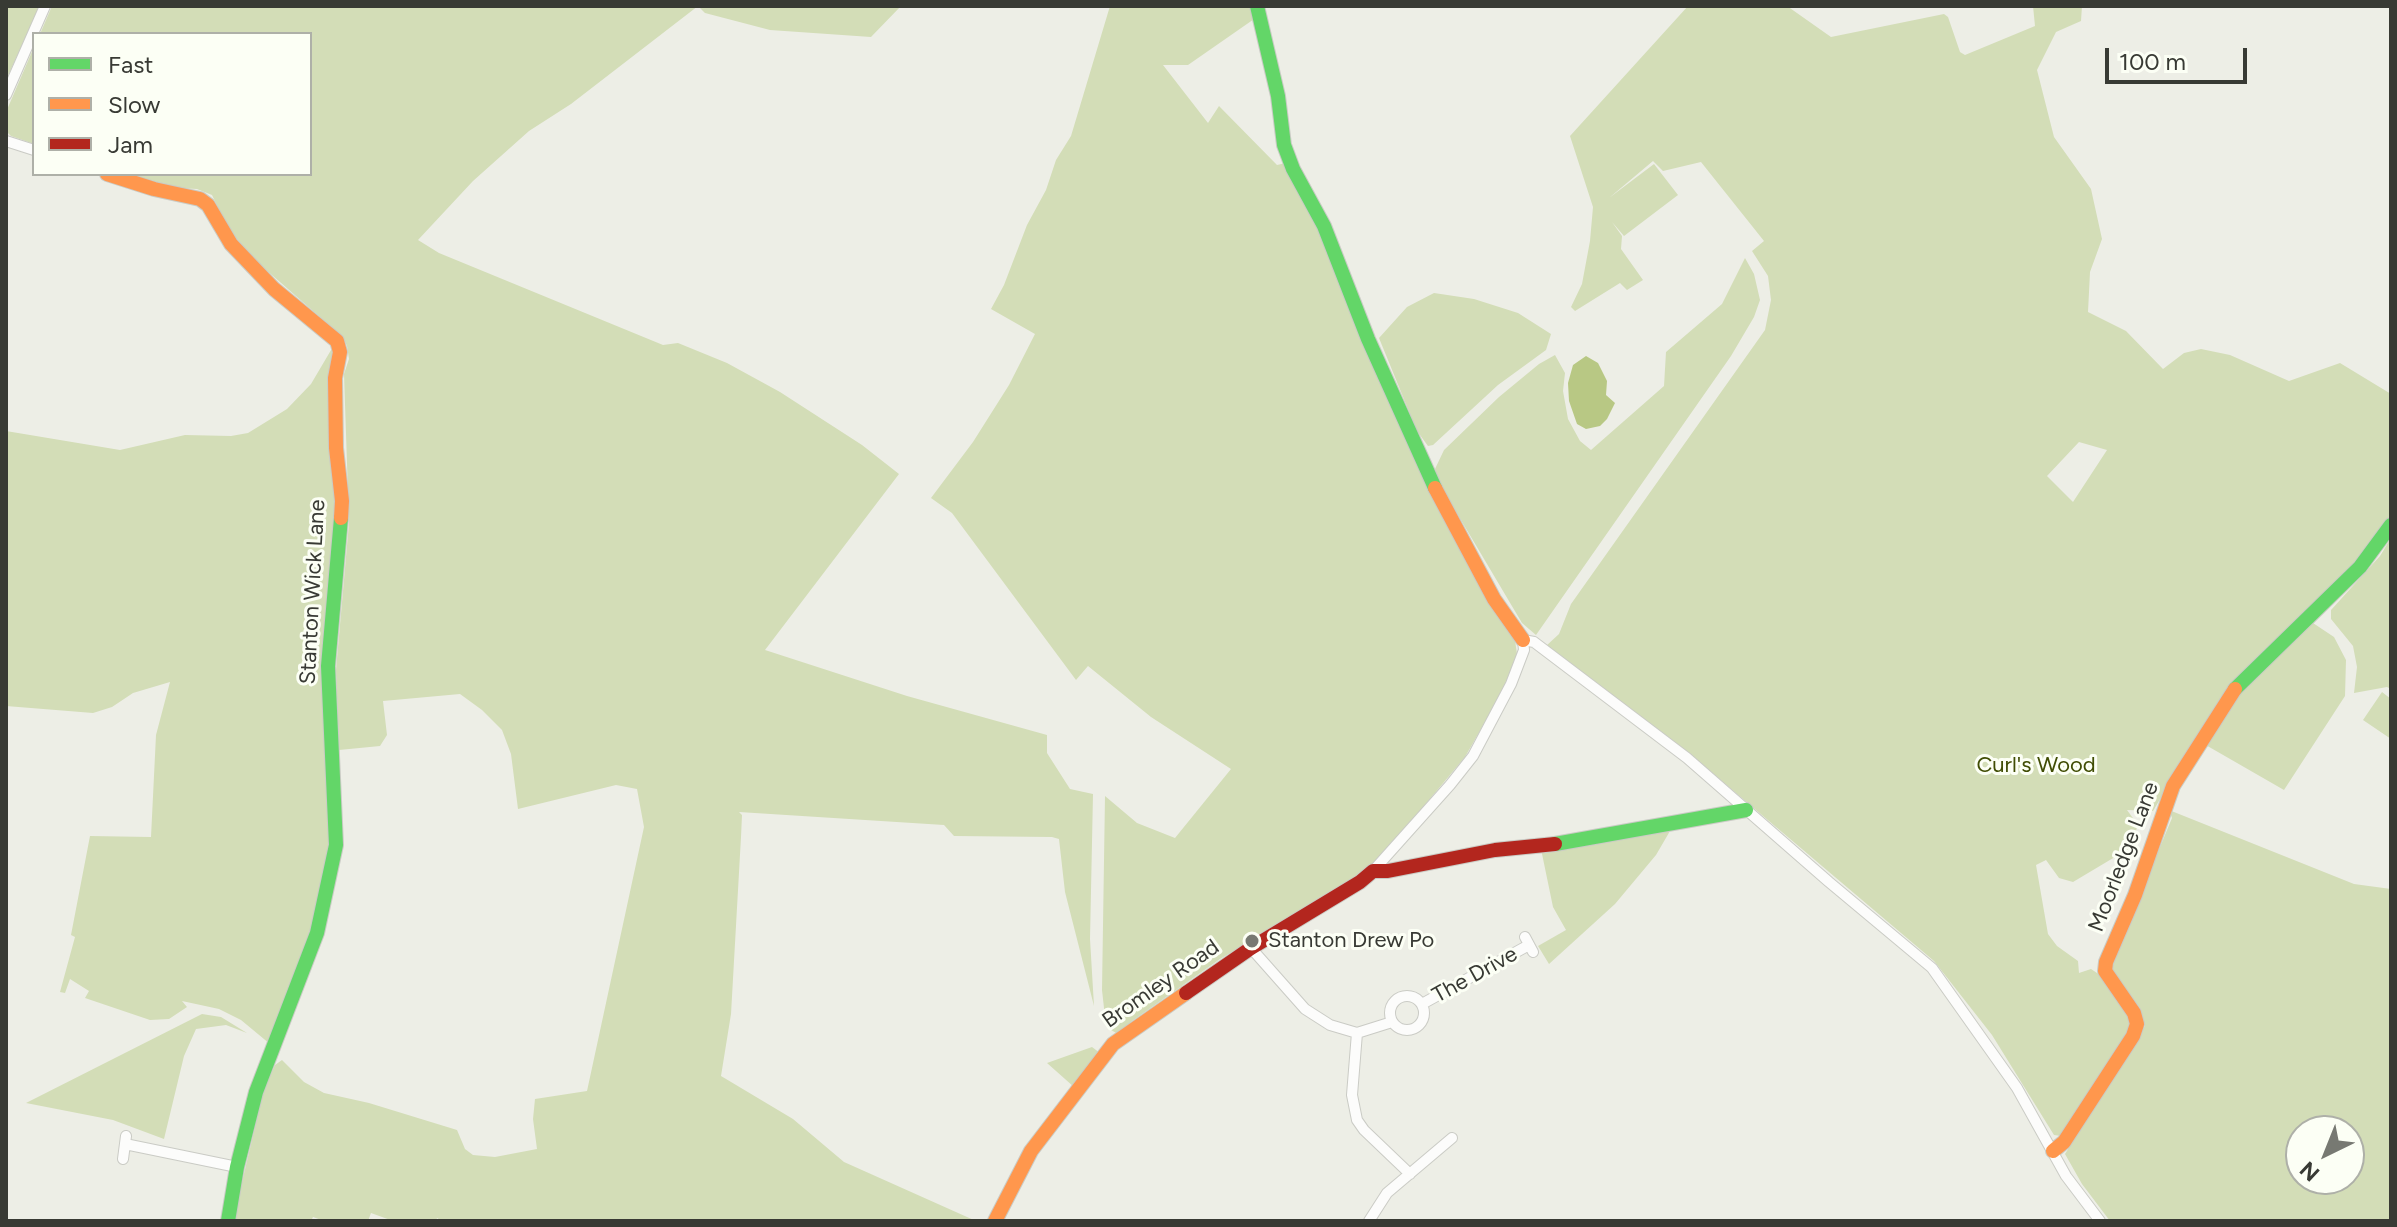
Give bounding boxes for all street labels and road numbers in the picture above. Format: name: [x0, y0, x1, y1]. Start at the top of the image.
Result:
street label: Stanton Wick Lane: [295, 499, 331, 685]
street label: Moorledge Lane: [2083, 778, 2165, 936]
street label: Bromley Road: [1097, 934, 1225, 1034]
street label: The Drive: [1428, 941, 1522, 1009]

